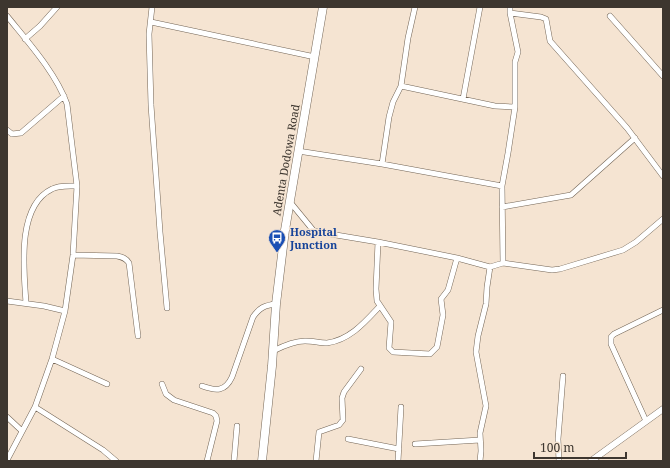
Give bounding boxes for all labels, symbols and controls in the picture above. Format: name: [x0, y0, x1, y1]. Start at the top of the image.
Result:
street label: Adenta Dodowa Road: [268, 103, 303, 217]
place label: Hospital Junction: [289, 224, 338, 252]
bus stop icon: Hospital Junction: [267, 228, 287, 253]
scale bar: [534, 434, 626, 460]
text: 100 m: [540, 439, 575, 456]

